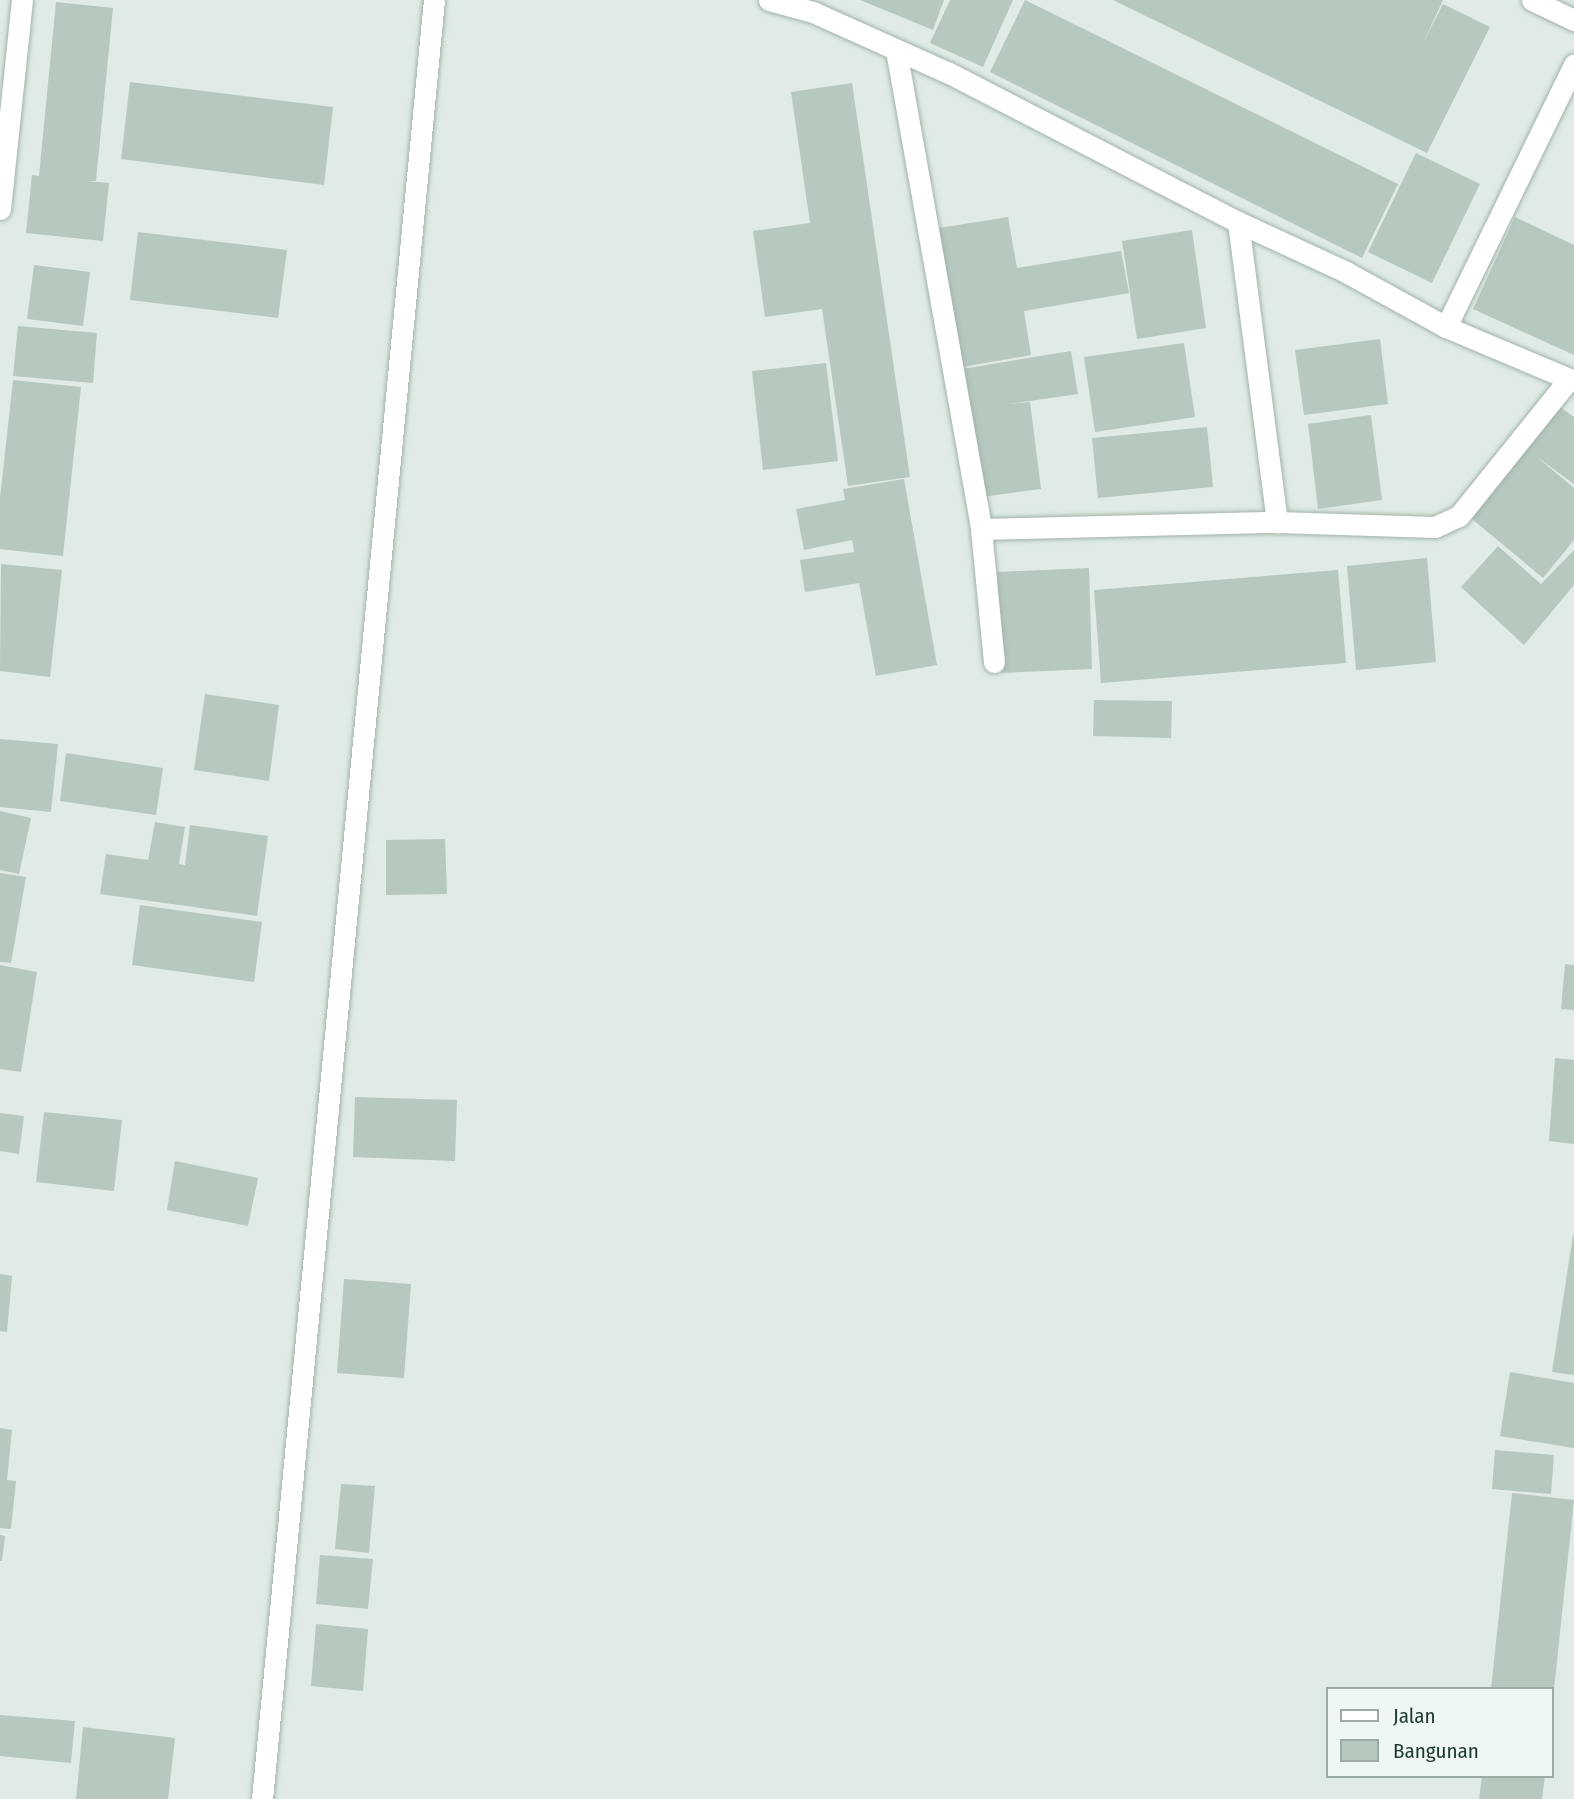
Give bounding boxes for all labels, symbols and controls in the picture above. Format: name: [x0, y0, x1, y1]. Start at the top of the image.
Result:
legend: [1326, 1687, 1553, 1778]
text: Jalan: [1393, 1703, 1436, 1729]
text: Bangunan: [1393, 1738, 1479, 1764]

